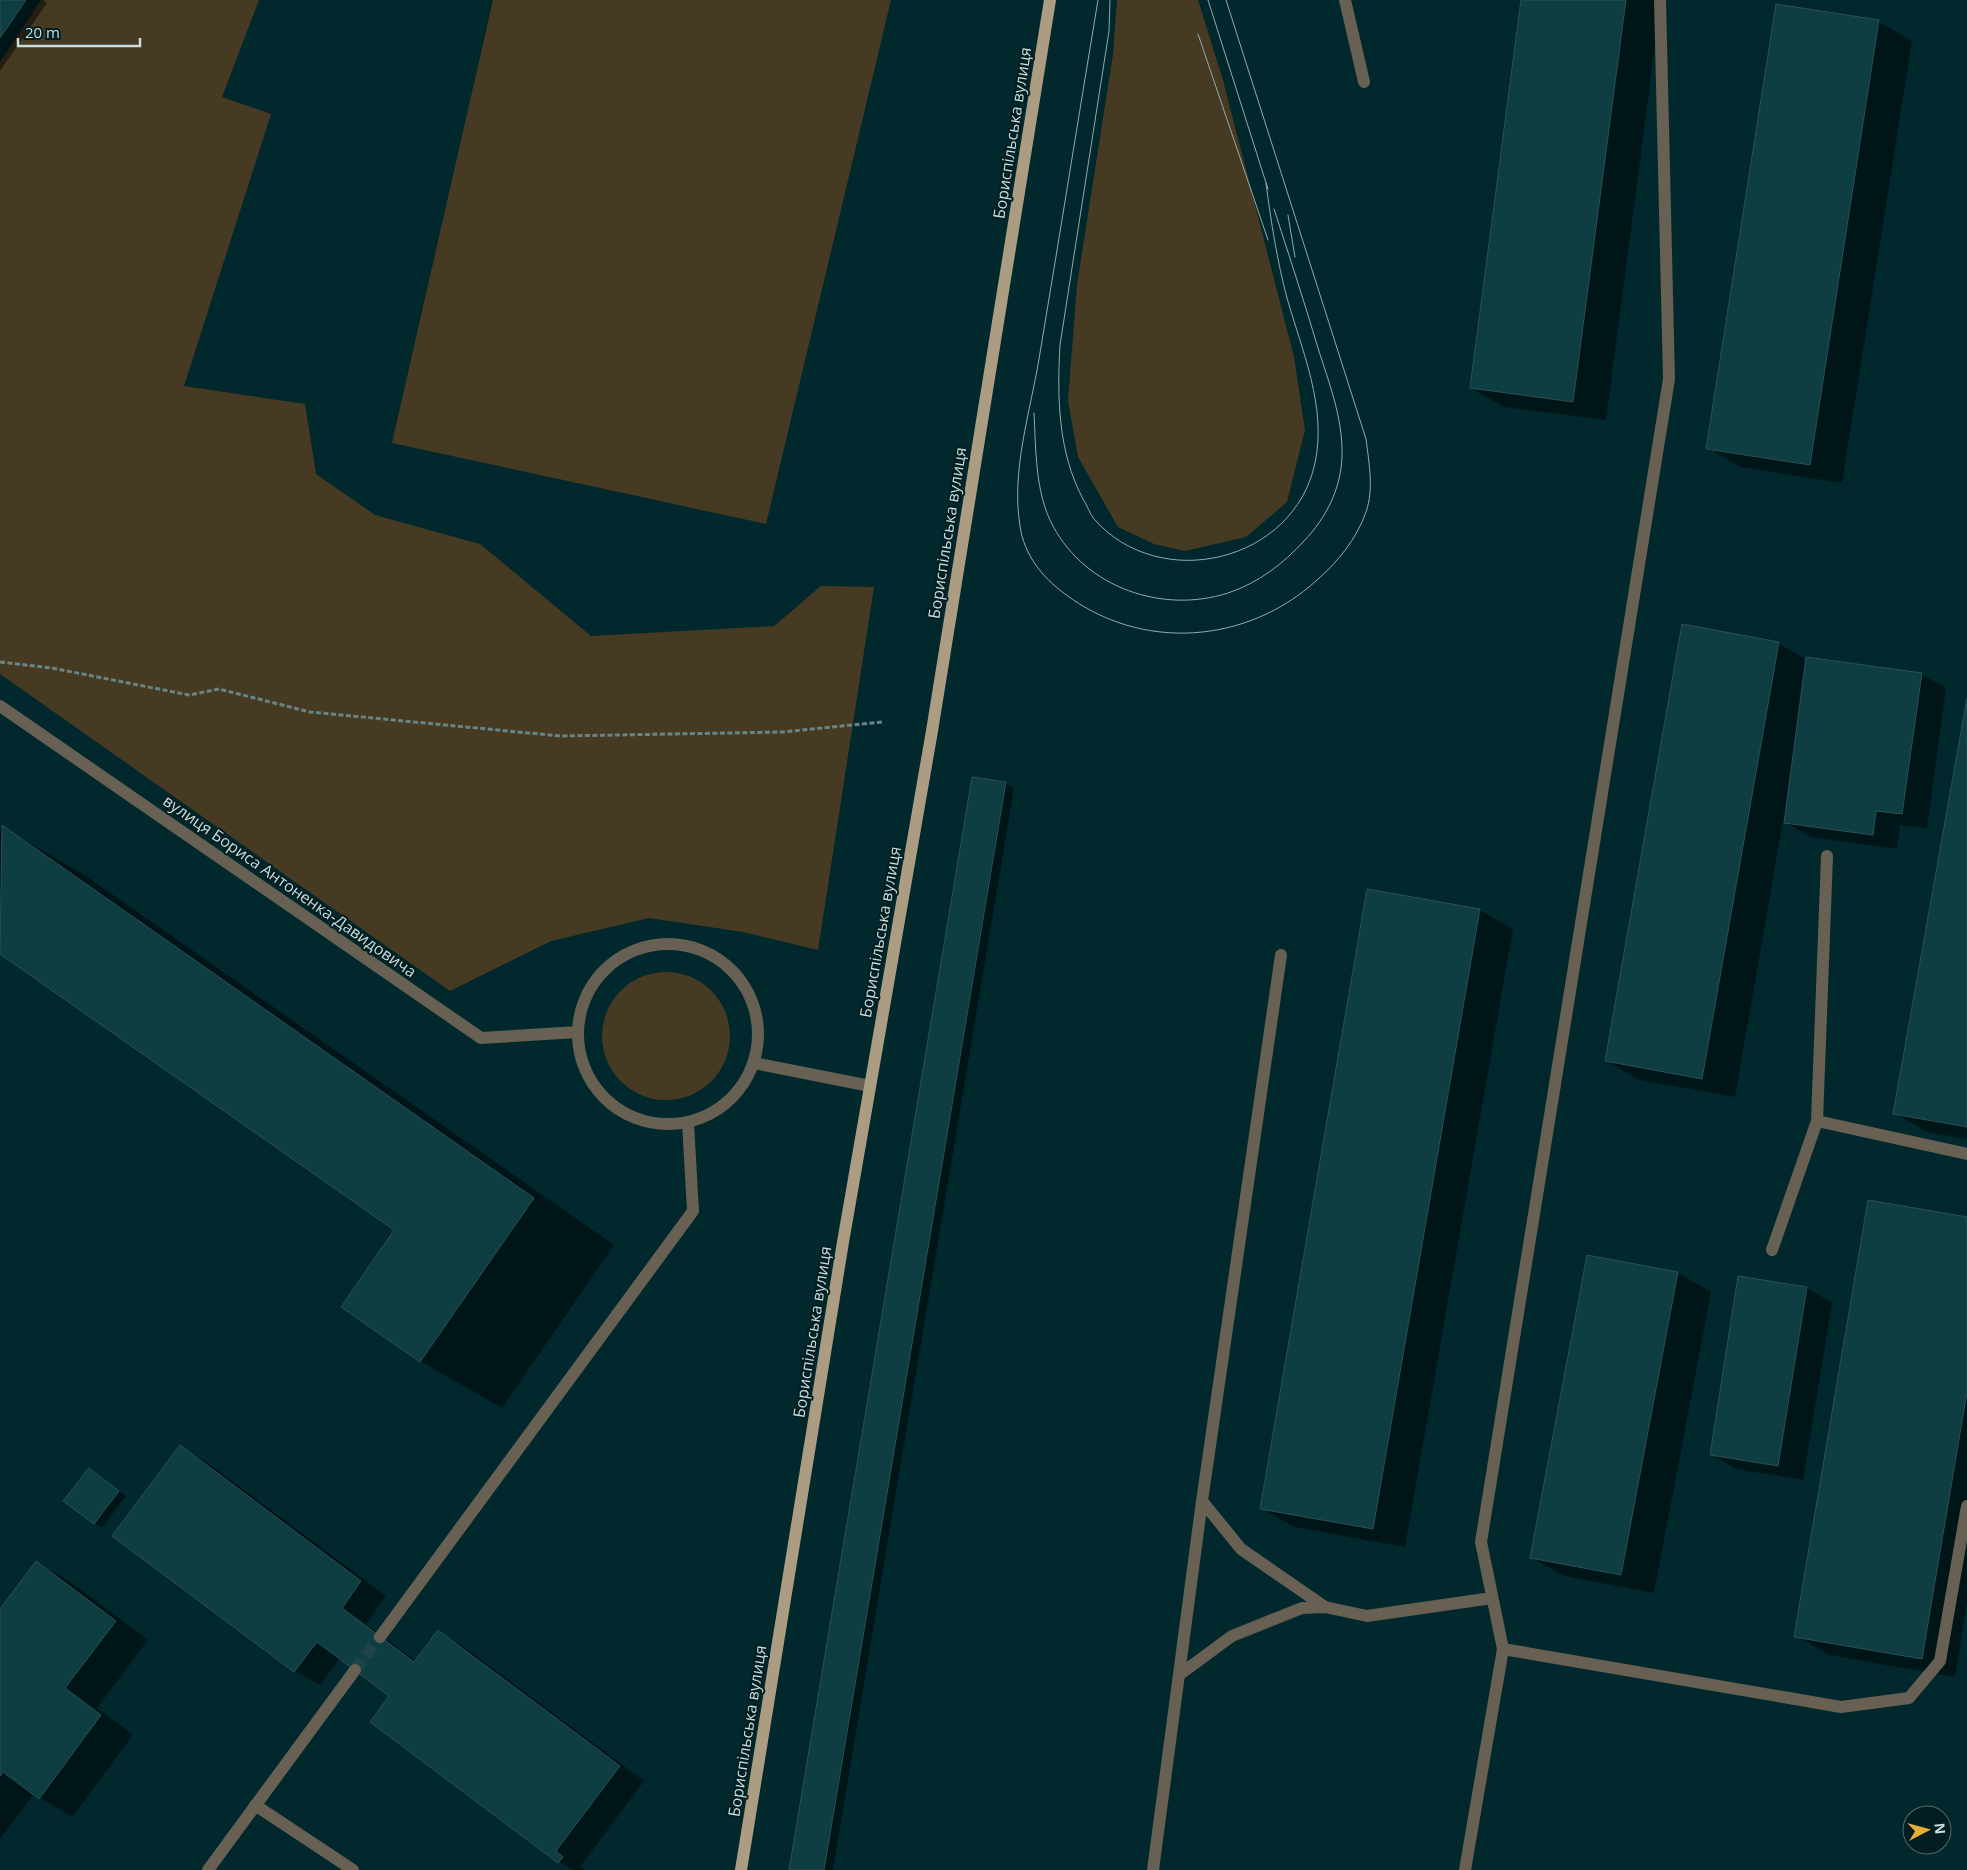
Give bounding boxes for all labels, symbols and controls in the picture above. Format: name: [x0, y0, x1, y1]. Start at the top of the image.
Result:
scale bar: [18, 15, 140, 47]
text: 20 m: [25, 22, 60, 42]
street label: Бориспільська вулиця: [988, 46, 1036, 220]
street label: Бориспільська вулиця: [923, 446, 971, 620]
street label: вулиця Бориса Антоненка-Давидовича: [159, 790, 421, 982]
street label: Бориспільська вулиця: [854, 845, 906, 1019]
street label: Бориспільська вулиця: [788, 1245, 836, 1419]
street label: Бориспільська вулиця: [723, 1644, 771, 1818]
north arrow: [1902, 1805, 1952, 1855]
text: N: [1930, 1822, 1950, 1835]

